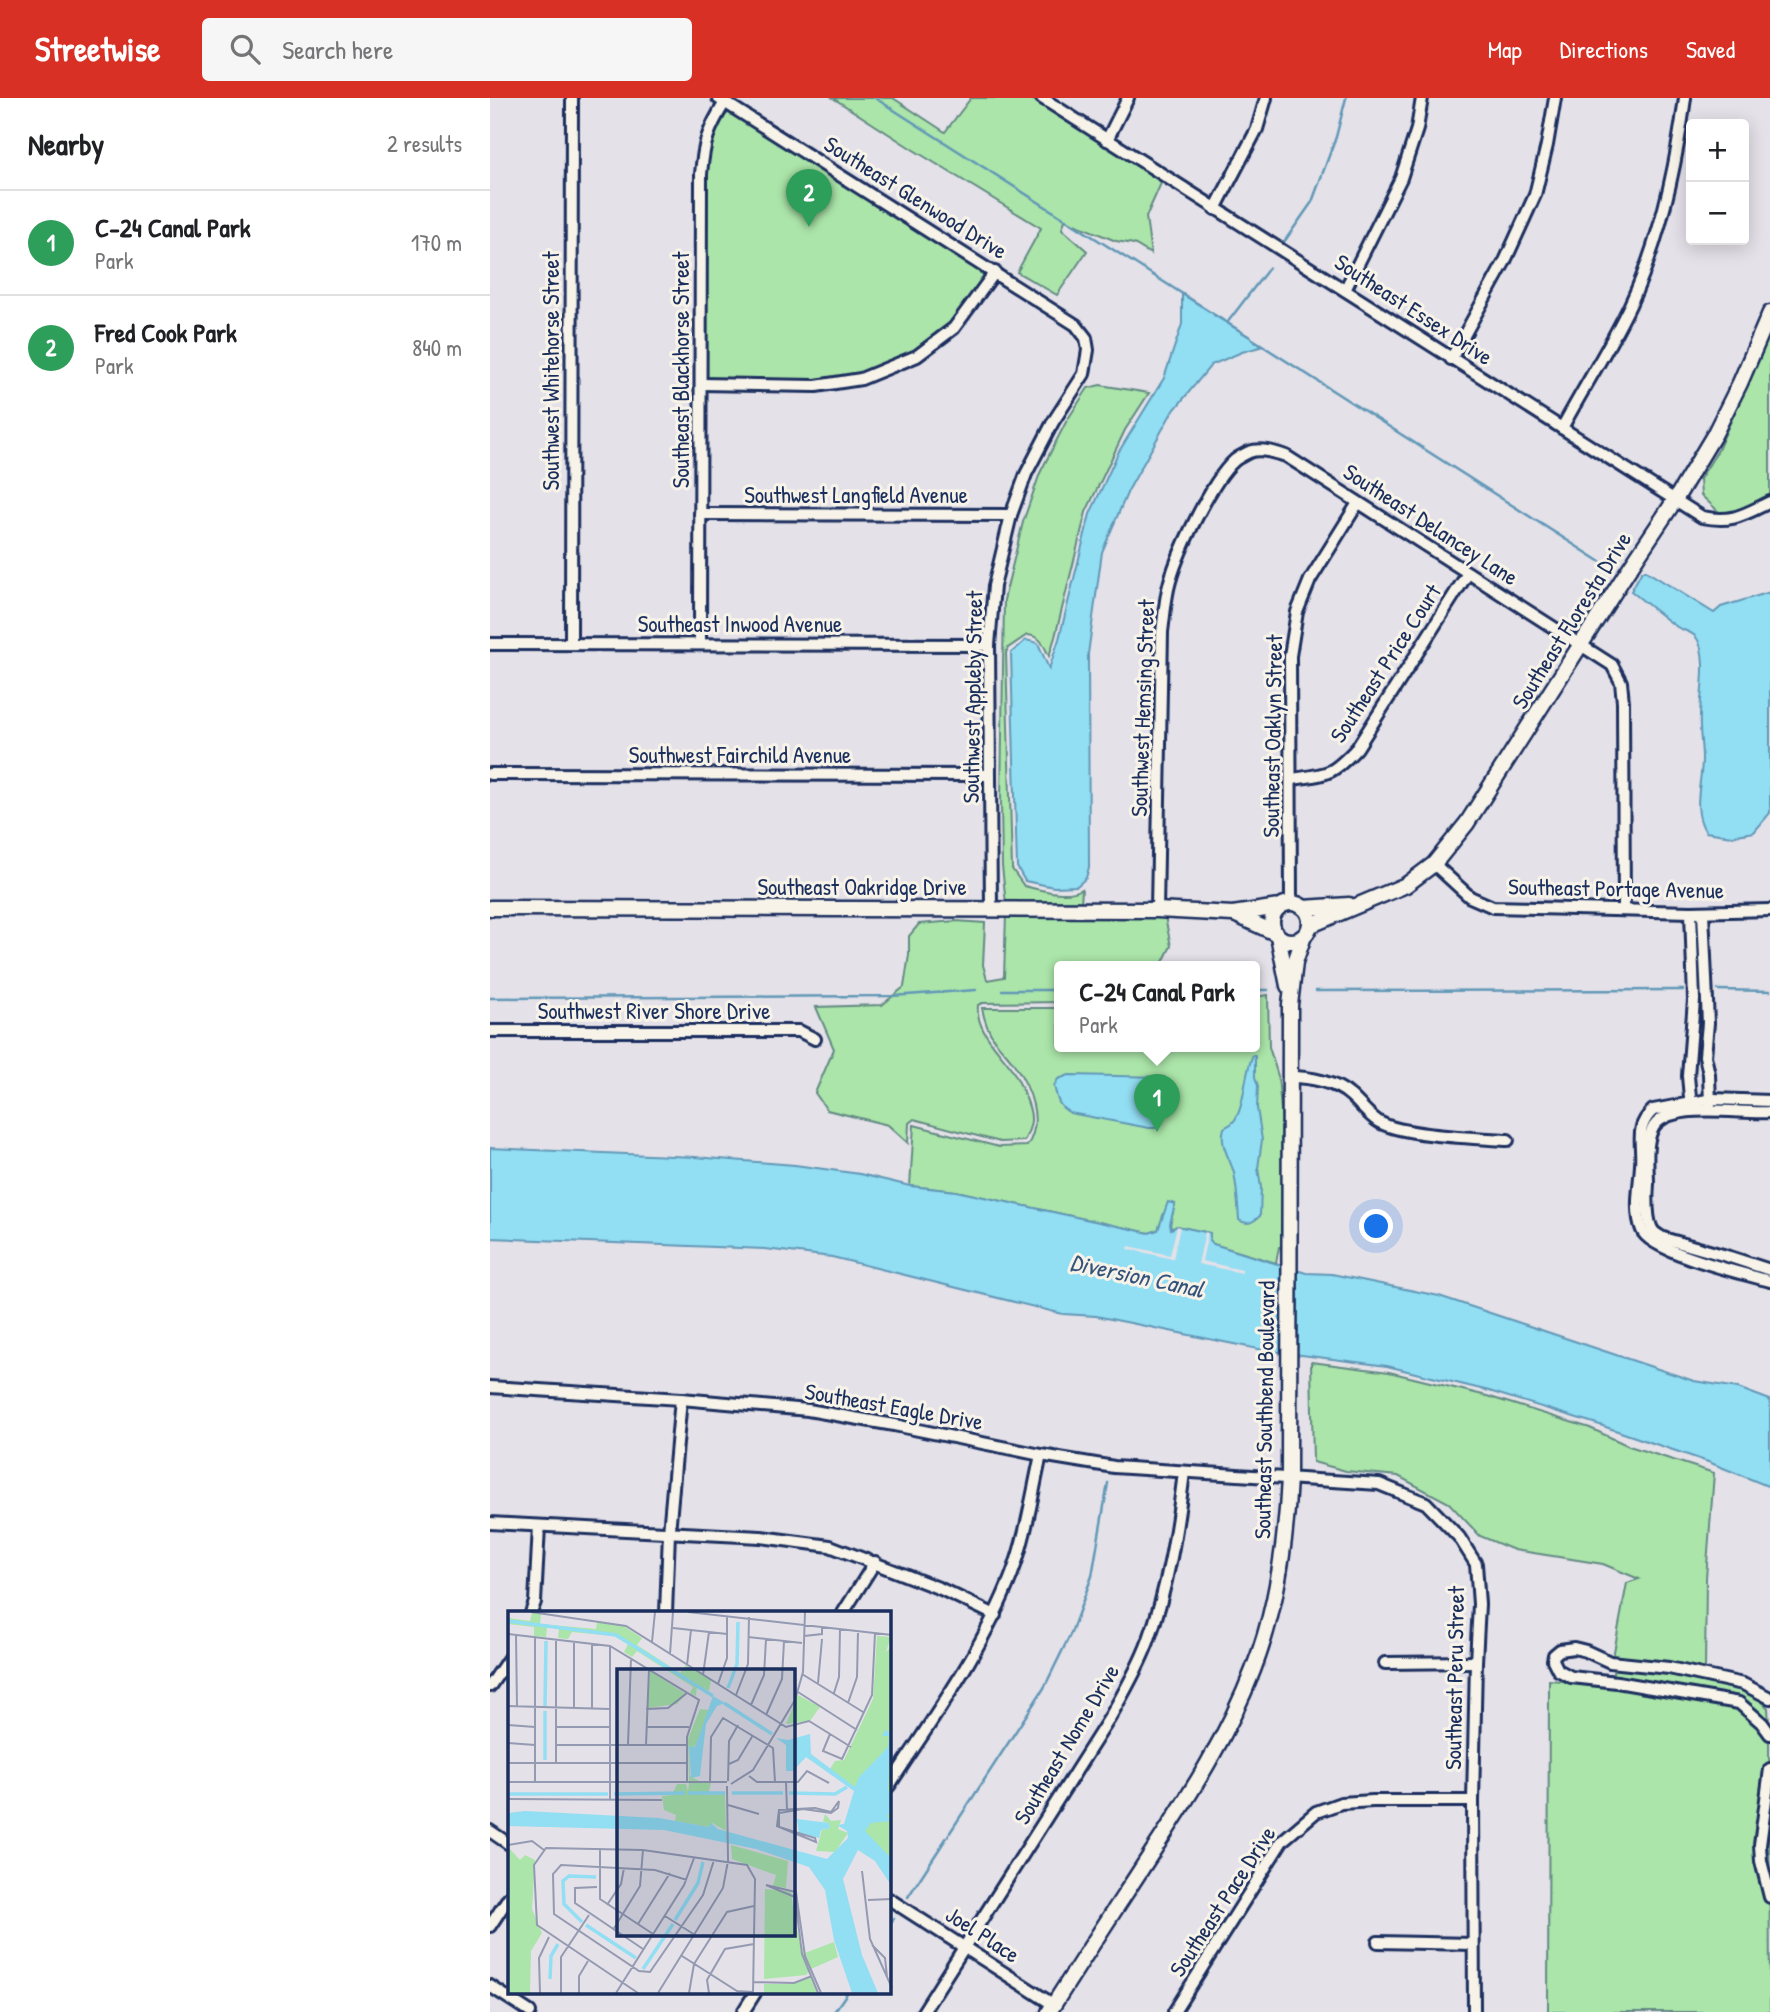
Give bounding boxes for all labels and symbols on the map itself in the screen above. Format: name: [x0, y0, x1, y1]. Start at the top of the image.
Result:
street label: Southeast Glenwood Drive: [819, 128, 1013, 266]
pin: 2: [786, 169, 832, 227]
street label: Southeast Essex Drive: [1329, 246, 1499, 372]
street label: Southwest Whitehorse Street: [535, 250, 566, 491]
street label: Southeast Blackhorse Street: [665, 251, 696, 488]
street label: Southeast Delancey Lane: [1338, 456, 1524, 592]
street label: Southwest Langfield Avenue: [744, 479, 968, 510]
street label: Southeast Floresta Drive: [1504, 526, 1638, 714]
street label: Southeast Price Court: [1322, 577, 1448, 748]
street label: Southwest Appleby Street: [955, 589, 989, 804]
street label: Southwest Hemsing Street: [1123, 598, 1161, 817]
street label: Southeast Inwood Avenue: [638, 608, 842, 639]
street label: Southeast Oaklyn Street: [1255, 633, 1289, 838]
street label: Southwest Fairchild Avenue: [629, 739, 851, 770]
street label: Southeast Oakridge Drive: [757, 871, 967, 902]
street label: Southeast Portage Avenue: [1508, 871, 1724, 905]
street label: Southwest River Shore Drive: [538, 995, 770, 1026]
pin: 1: [1134, 1074, 1180, 1132]
your location: [1359, 1209, 1393, 1243]
water label: Diversion Canal: [1068, 1245, 1208, 1305]
street label: Southeast Southbend Boulevard: [1246, 1281, 1282, 1539]
street label: Southeast Eagle Drive: [803, 1375, 985, 1437]
street label: Southeast Peru Street: [1437, 1585, 1471, 1770]
inset map: [508, 1611, 891, 1994]
street label: Southeast Nome Drive: [1006, 1658, 1126, 1830]
street label: Southeast Pace Drive: [1162, 1820, 1282, 1982]
street label: Joel Place: [940, 1899, 1026, 1969]

